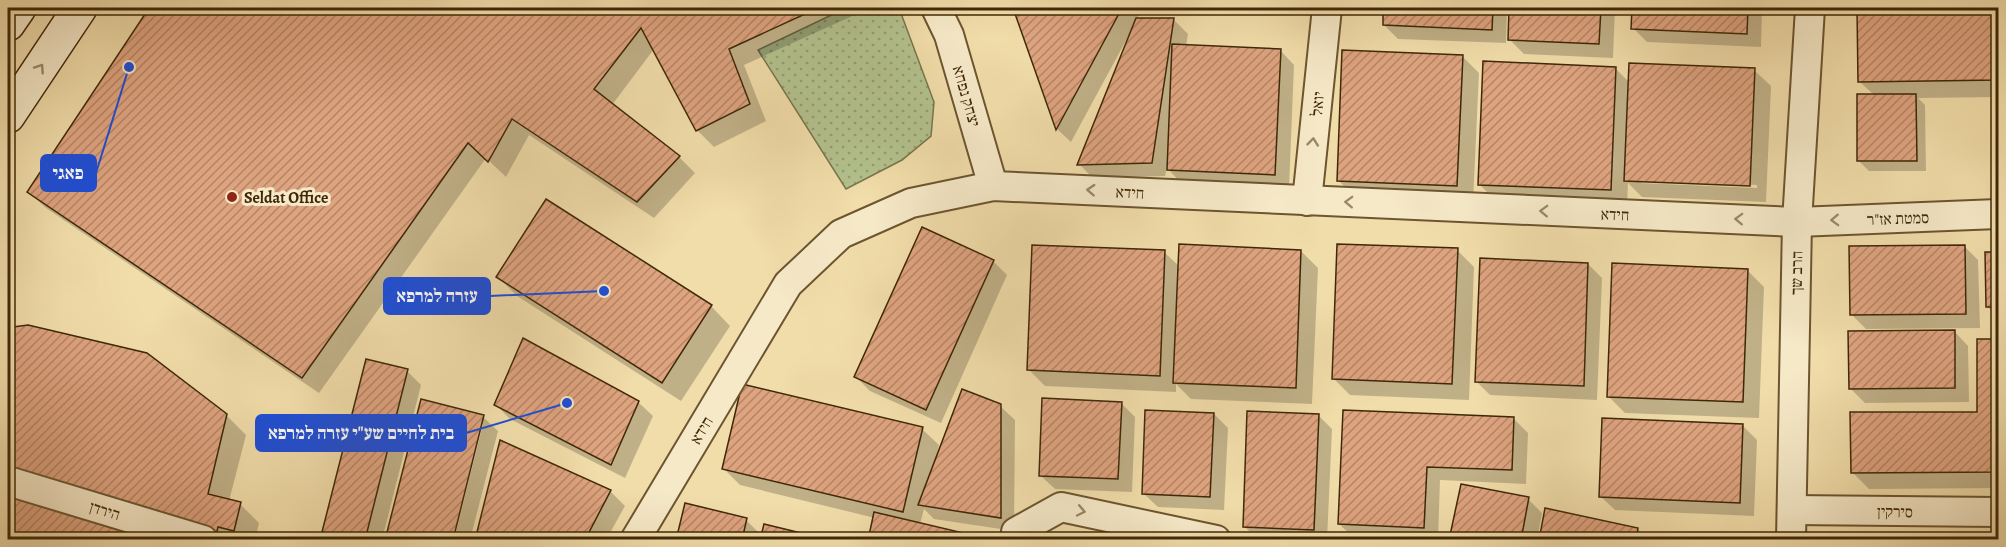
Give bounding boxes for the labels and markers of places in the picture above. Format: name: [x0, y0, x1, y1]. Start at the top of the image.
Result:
callout: פאגי: [41, 155, 96, 191]
place label: Seldat Office: [244, 187, 328, 209]
marker: Seldat Office: [225, 190, 239, 204]
callout: עזרה למרפא: [384, 278, 490, 314]
callout: בית לחיים שע"י עזרה למרפא: [256, 415, 466, 451]

